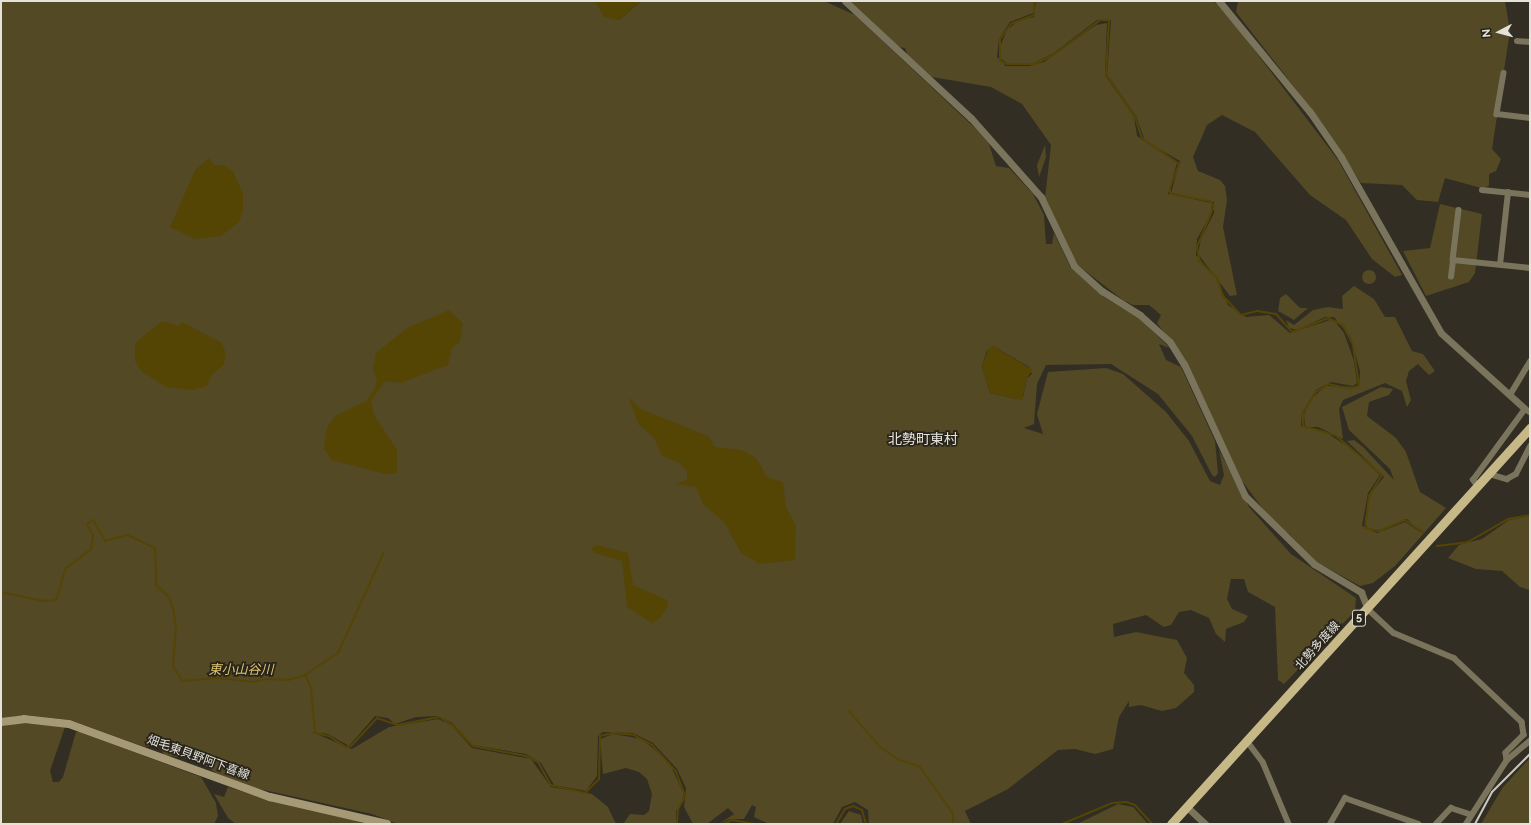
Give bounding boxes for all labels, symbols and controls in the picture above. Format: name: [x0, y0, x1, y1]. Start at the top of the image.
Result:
north arrow: [1479, 12, 1519, 52]
text: N: [1480, 28, 1493, 38]
district label: 北勢町東村: [888, 431, 958, 447]
road number: 5: [1351, 609, 1367, 627]
street label: 北勢多度線: [1293, 619, 1343, 673]
water label: 東小山谷川: [209, 662, 273, 678]
street label: 畑毛東貝野阿下喜線: [145, 733, 251, 783]

